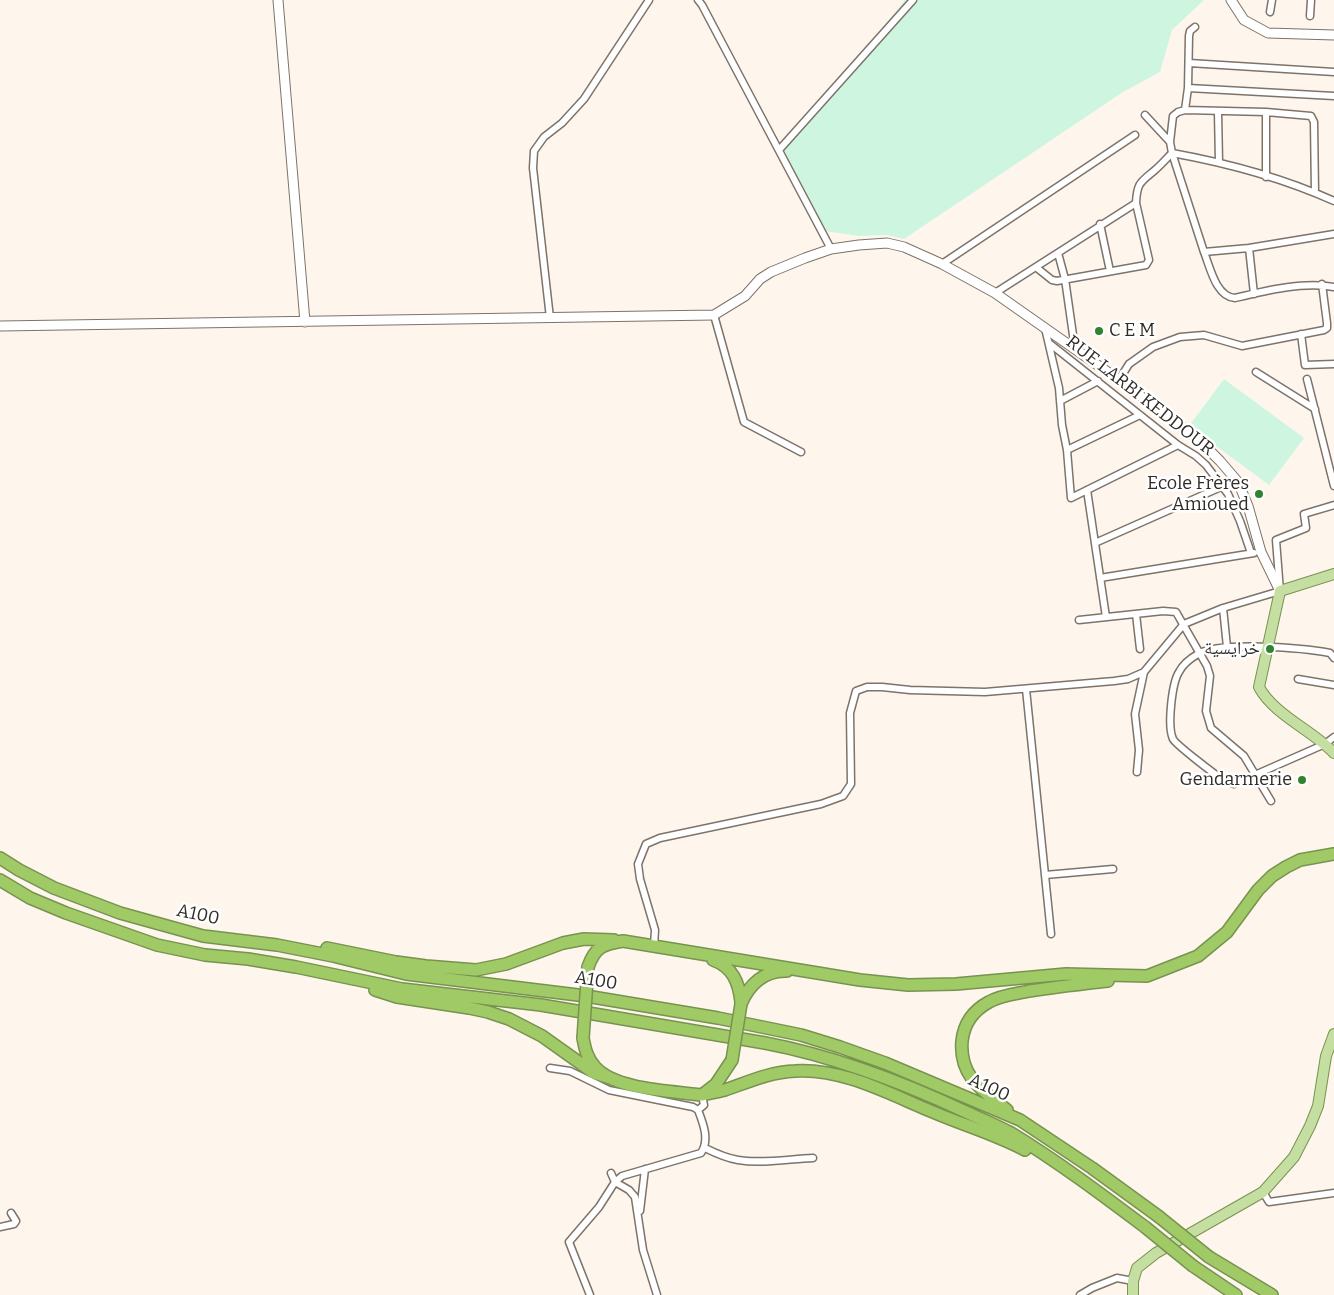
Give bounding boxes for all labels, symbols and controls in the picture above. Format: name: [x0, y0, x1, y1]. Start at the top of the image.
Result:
place label: C E M: [1109, 320, 1155, 342]
marker: C E M: [1093, 325, 1105, 337]
street label: RUE LARBI KEDDOUR: [1062, 331, 1218, 461]
place label: Ecole Frères Amioued: [1147, 473, 1249, 516]
marker: Ecole Frères Amioued: [1253, 488, 1265, 500]
place label: خرايسية: [1204, 638, 1260, 660]
marker: خرايسية: [1264, 643, 1276, 655]
place label: Gendarmerie: [1180, 769, 1292, 791]
marker: Gendarmerie: [1296, 774, 1308, 786]
street label: A100: [175, 900, 221, 930]
street label: A100: [573, 967, 619, 995]
street label: A100: [965, 1069, 1013, 1107]

